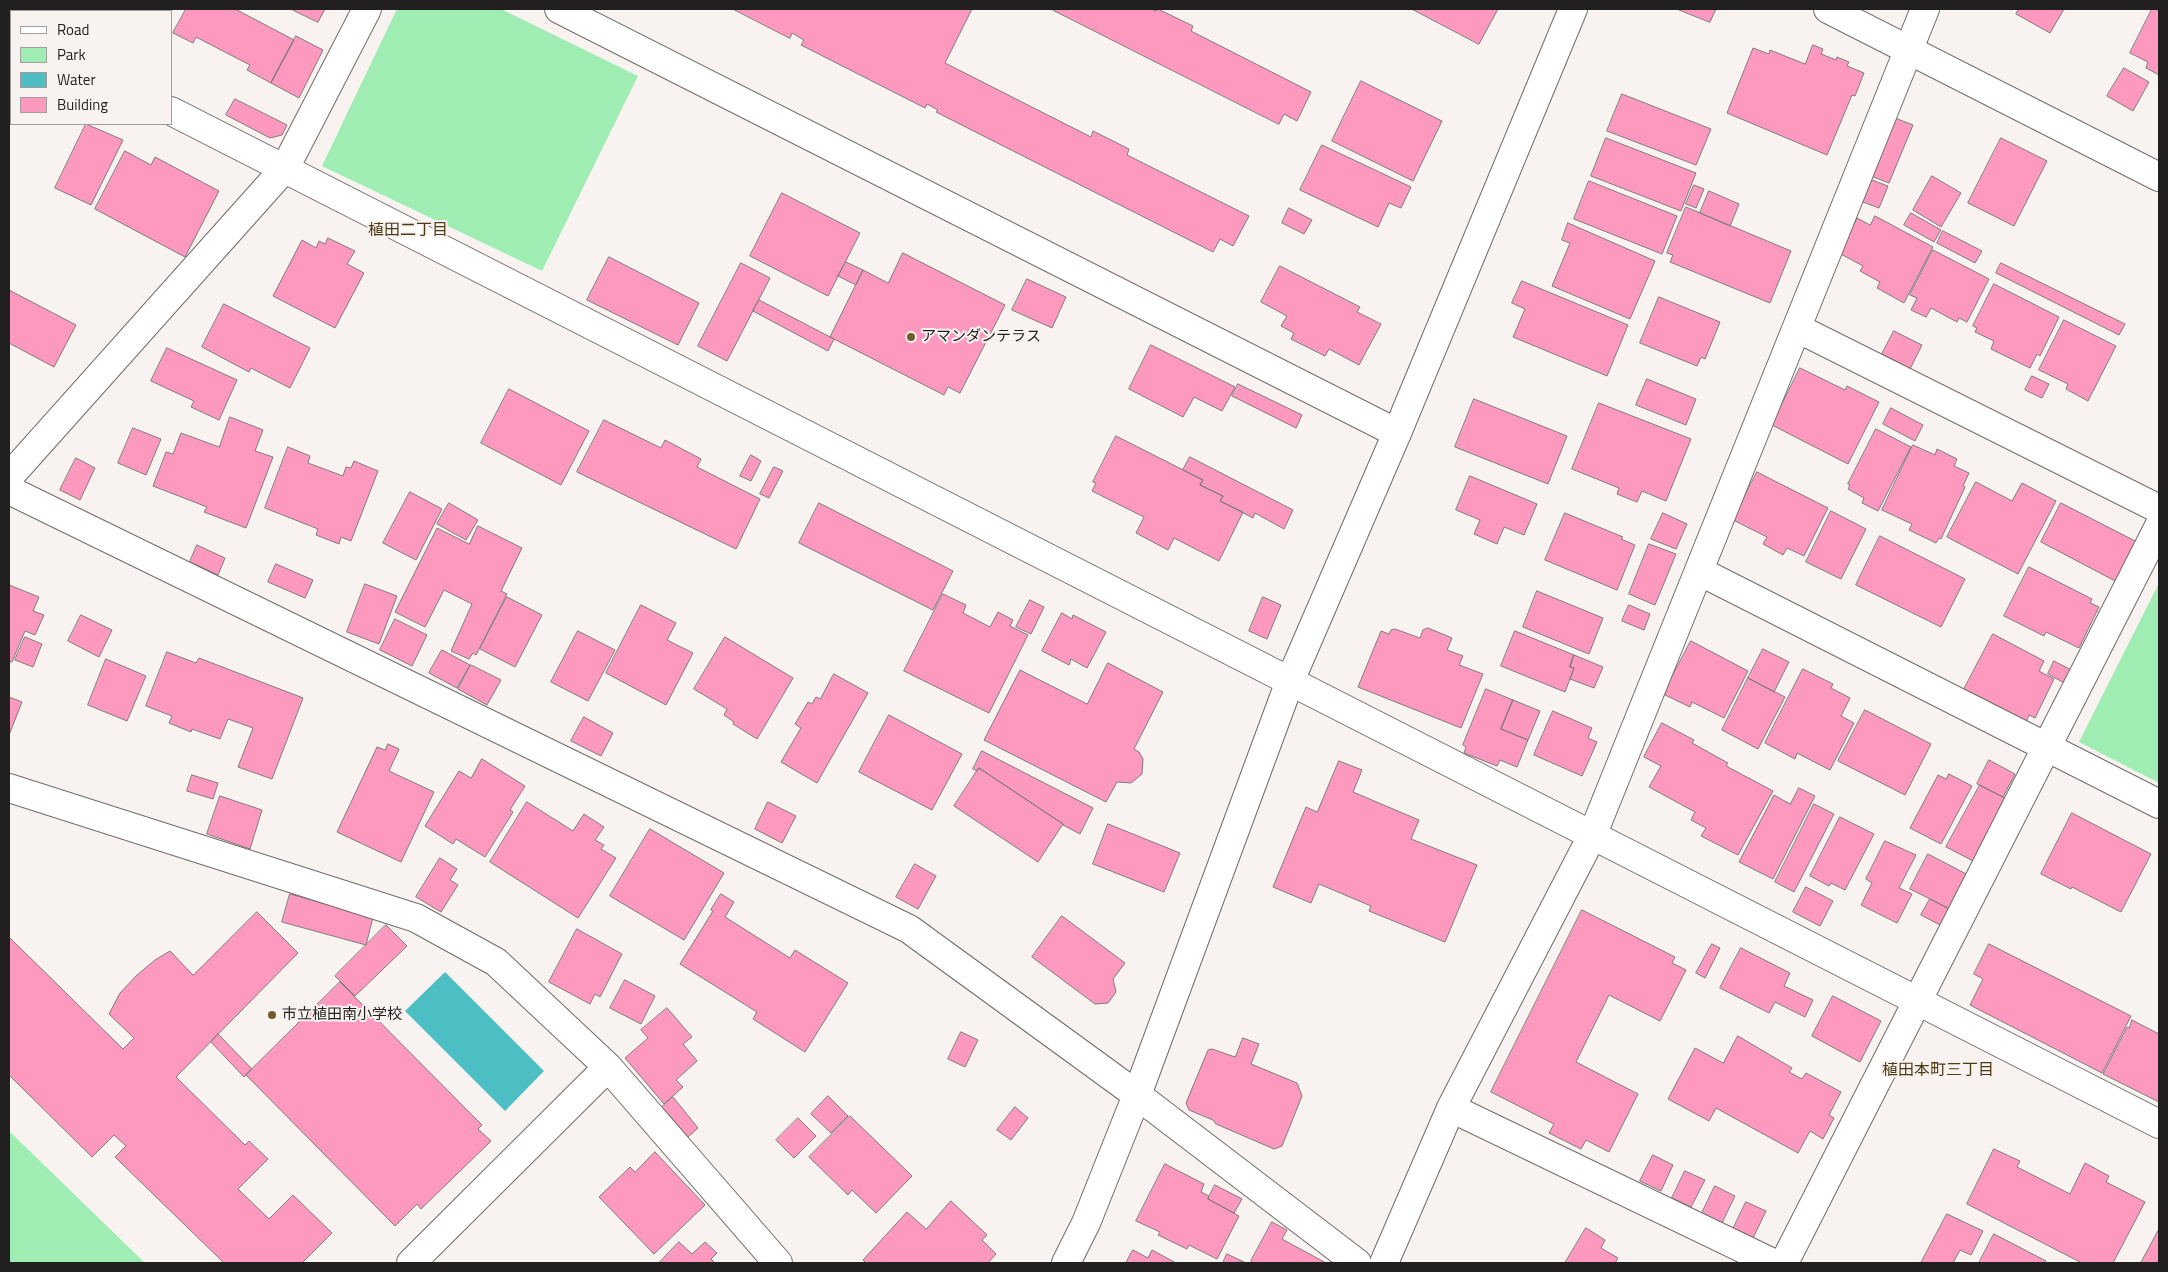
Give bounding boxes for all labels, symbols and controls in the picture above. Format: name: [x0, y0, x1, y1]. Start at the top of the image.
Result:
legend: [10, 10, 172, 125]
text: Road: [57, 18, 89, 41]
text: Park: [57, 43, 86, 66]
text: Water: [57, 68, 96, 91]
text: Building: [57, 93, 108, 116]
district label: 植田二丁目: [368, 221, 448, 241]
place label: アマンダンテラス: [921, 328, 1041, 346]
marker: アマンダンテラス: [905, 331, 917, 343]
place label: 市立植田南小学校: [282, 1006, 402, 1024]
marker: 市立植田南小学校: [266, 1009, 278, 1021]
district label: 植田本町三丁目: [1882, 1061, 1994, 1081]

